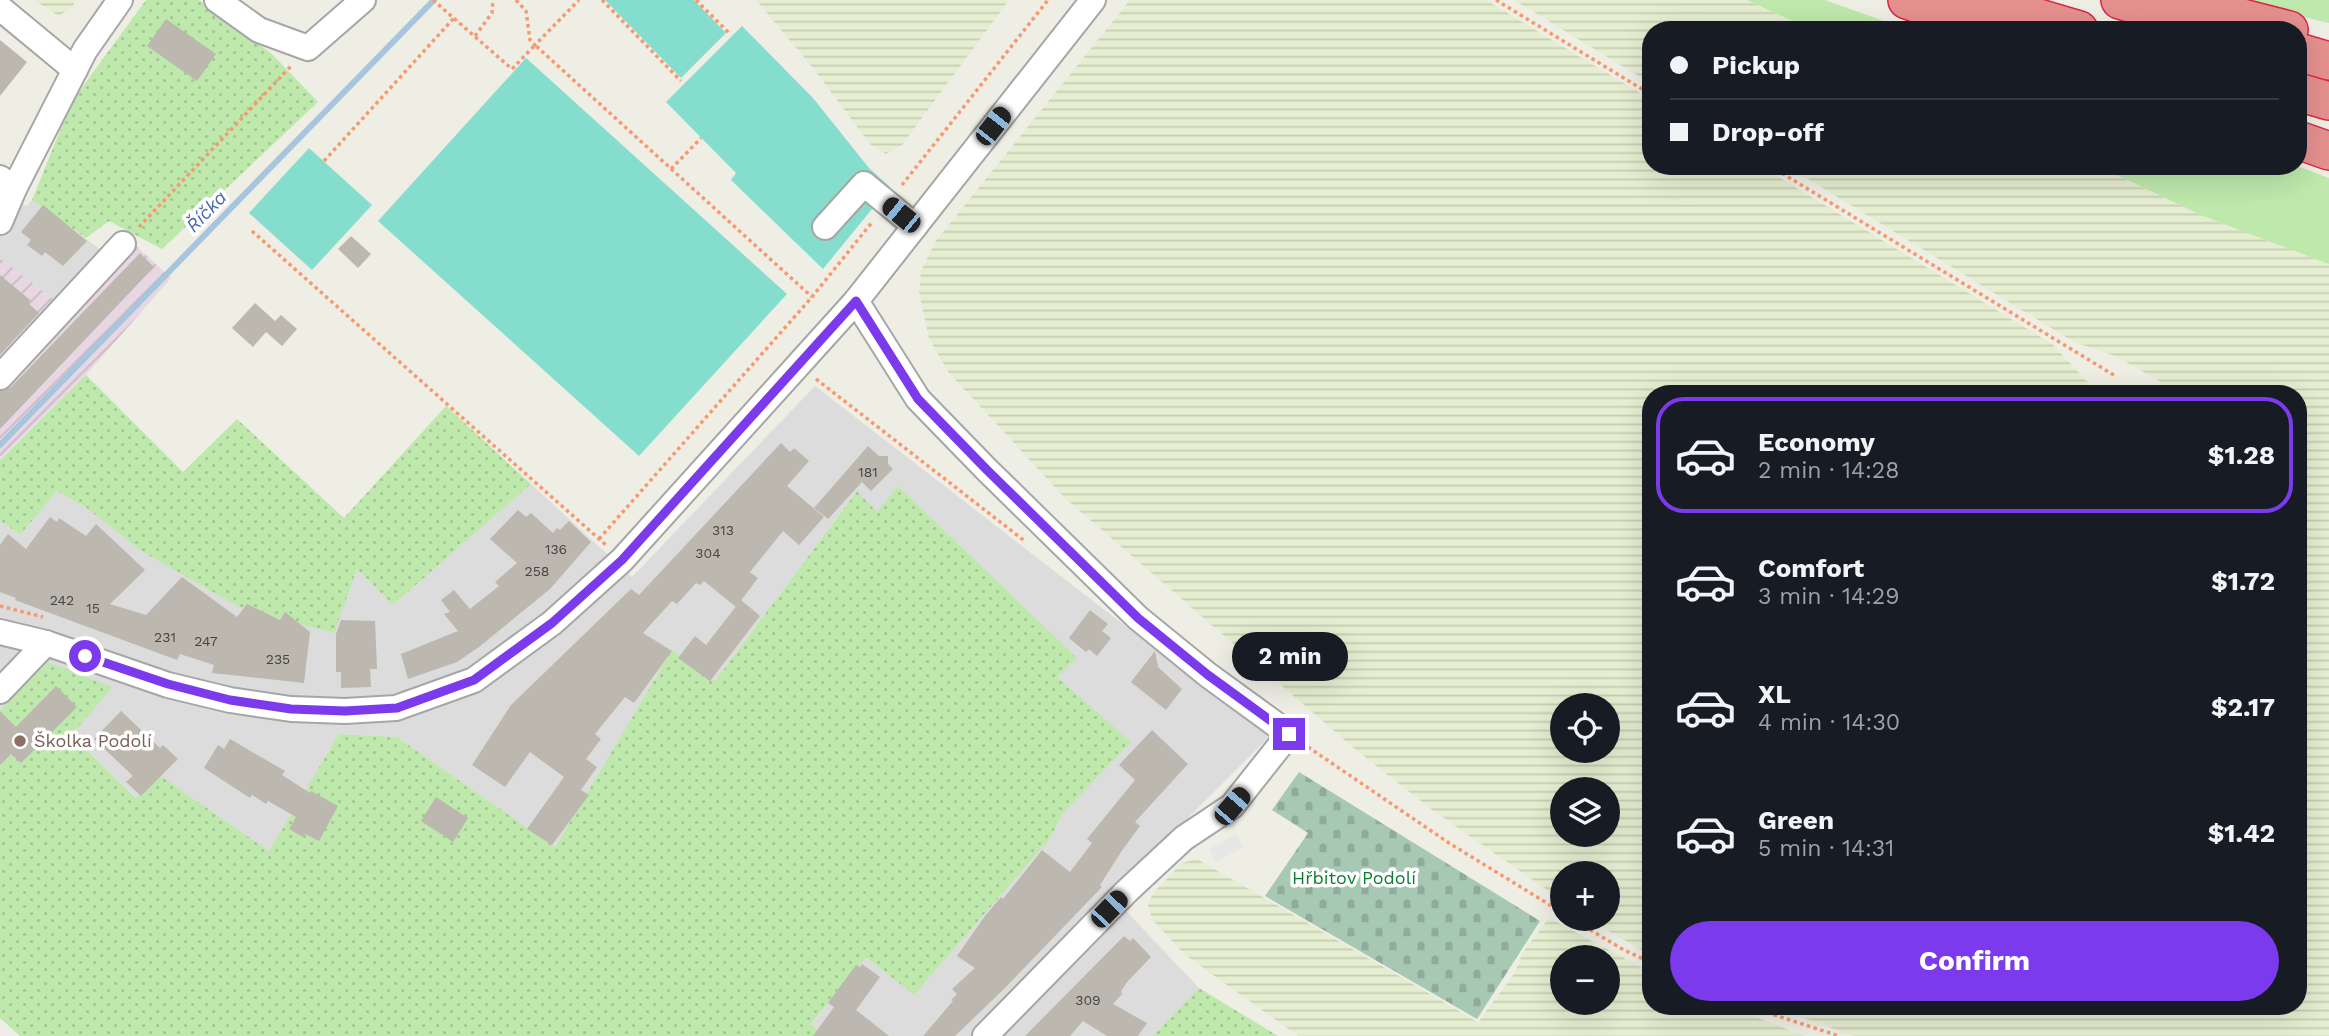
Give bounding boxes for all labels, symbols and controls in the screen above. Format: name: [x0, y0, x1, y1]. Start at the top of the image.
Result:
text: Pickup: [1712, 50, 1800, 80]
car: [972, 103, 1015, 149]
text: Drop-off: [1712, 117, 1824, 147]
water label: Říčka: [181, 186, 232, 237]
car: [879, 194, 924, 236]
icon: car: [1674, 424, 1737, 487]
text: Economy: [1758, 427, 1875, 457]
text: $1.28: [2208, 440, 2275, 470]
text: 2 min · 14:28: [1758, 457, 1899, 484]
house number: 181: [858, 464, 878, 480]
house number: 313: [712, 522, 734, 538]
house number: 136: [545, 541, 567, 557]
house number: 304: [695, 545, 721, 561]
icon: car: [1674, 550, 1737, 613]
text: Comfort: [1758, 553, 1864, 583]
house number: 258: [525, 563, 549, 579]
text: $1.72: [2211, 566, 2275, 596]
text: 3 min · 14:29: [1758, 583, 1899, 610]
house number: 242: [50, 592, 74, 608]
house number: 15: [86, 600, 100, 616]
house number: 231: [154, 629, 176, 645]
callout: 2 min: [1231, 632, 1347, 682]
house number: 247: [194, 633, 218, 649]
route start: [69, 640, 101, 672]
text: 2 min: [1259, 643, 1321, 670]
house number: 235: [266, 651, 290, 667]
icon: car: [1674, 676, 1737, 739]
text: XL: [1758, 679, 1791, 709]
text: $2.17: [2211, 692, 2275, 722]
map controls: [1550, 693, 1620, 1015]
button: locate: [1550, 693, 1620, 763]
text: 4 min · 14:30: [1758, 709, 1900, 736]
route end: [1273, 718, 1305, 750]
place label: Školka Podolí: [34, 730, 152, 751]
marker: Školka Podolí: [12, 733, 28, 749]
button: layers: [1550, 777, 1620, 847]
car: [1211, 783, 1254, 829]
icon: car: [1674, 802, 1737, 865]
text: Green: [1758, 805, 1834, 835]
text: $1.42: [2208, 818, 2275, 848]
text: 5 min · 14:31: [1758, 835, 1894, 862]
button: +: [1550, 861, 1620, 931]
park label: Hřbitov Podolí: [1292, 867, 1416, 888]
car: [1087, 887, 1132, 931]
button: Confirm: [1670, 921, 2279, 1001]
button: −: [1550, 945, 1620, 1015]
house number: 309: [1075, 992, 1101, 1008]

